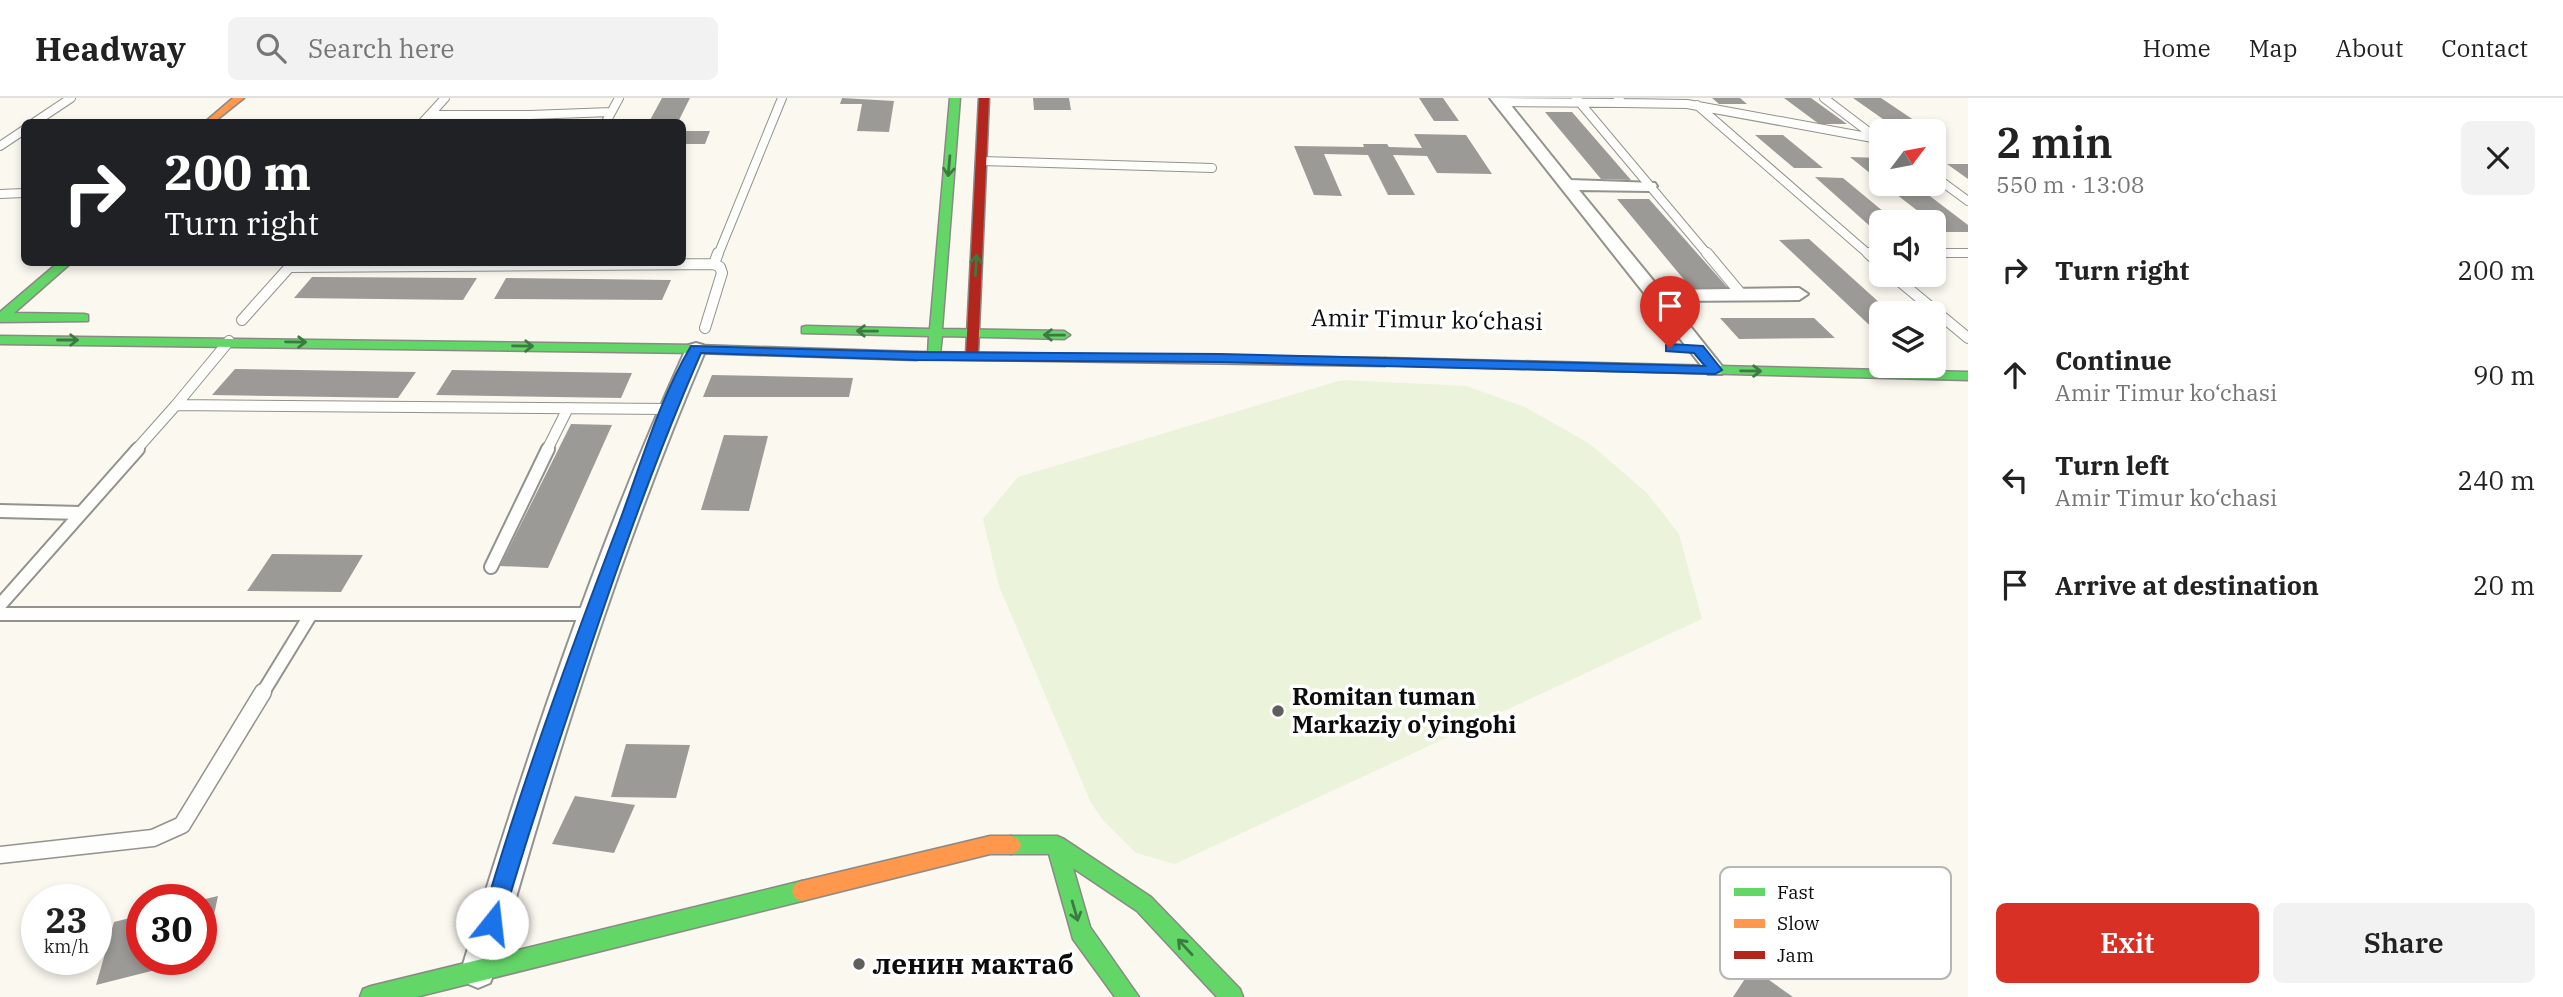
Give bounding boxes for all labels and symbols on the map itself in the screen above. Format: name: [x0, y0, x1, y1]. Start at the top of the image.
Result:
north arrow: [1869, 119, 1946, 196]
one-way arrow: [942, 154, 955, 177]
one-way arrow: [969, 254, 982, 277]
pin: [1640, 276, 1700, 348]
street label: Amir Timur ko‘chasi: [1311, 301, 1543, 337]
one-way arrow: [855, 325, 878, 338]
one-way arrow: [1042, 328, 1065, 342]
one-way arrow: [56, 333, 79, 347]
one-way arrow: [284, 335, 307, 349]
one-way arrow: [511, 339, 534, 353]
one-way arrow: [1739, 364, 1762, 378]
place label: Romitan tuman Markaziy o'yingohi: [1292, 680, 1516, 740]
marker: Romitan tuman Markaziy o'yingohi: [1270, 703, 1286, 719]
legend: [1720, 867, 1951, 979]
text: Fast: [1777, 880, 1815, 904]
speed limit sign: 30: [126, 884, 217, 975]
position arrow: [455, 886, 529, 960]
one-way arrow: [1069, 899, 1082, 922]
text: Slow: [1777, 911, 1819, 935]
one-way arrow: [1177, 939, 1194, 956]
text: Jam: [1777, 943, 1814, 967]
place label: ленин мактаб: [872, 945, 1074, 982]
marker: ленин мактаб: [851, 956, 867, 972]

